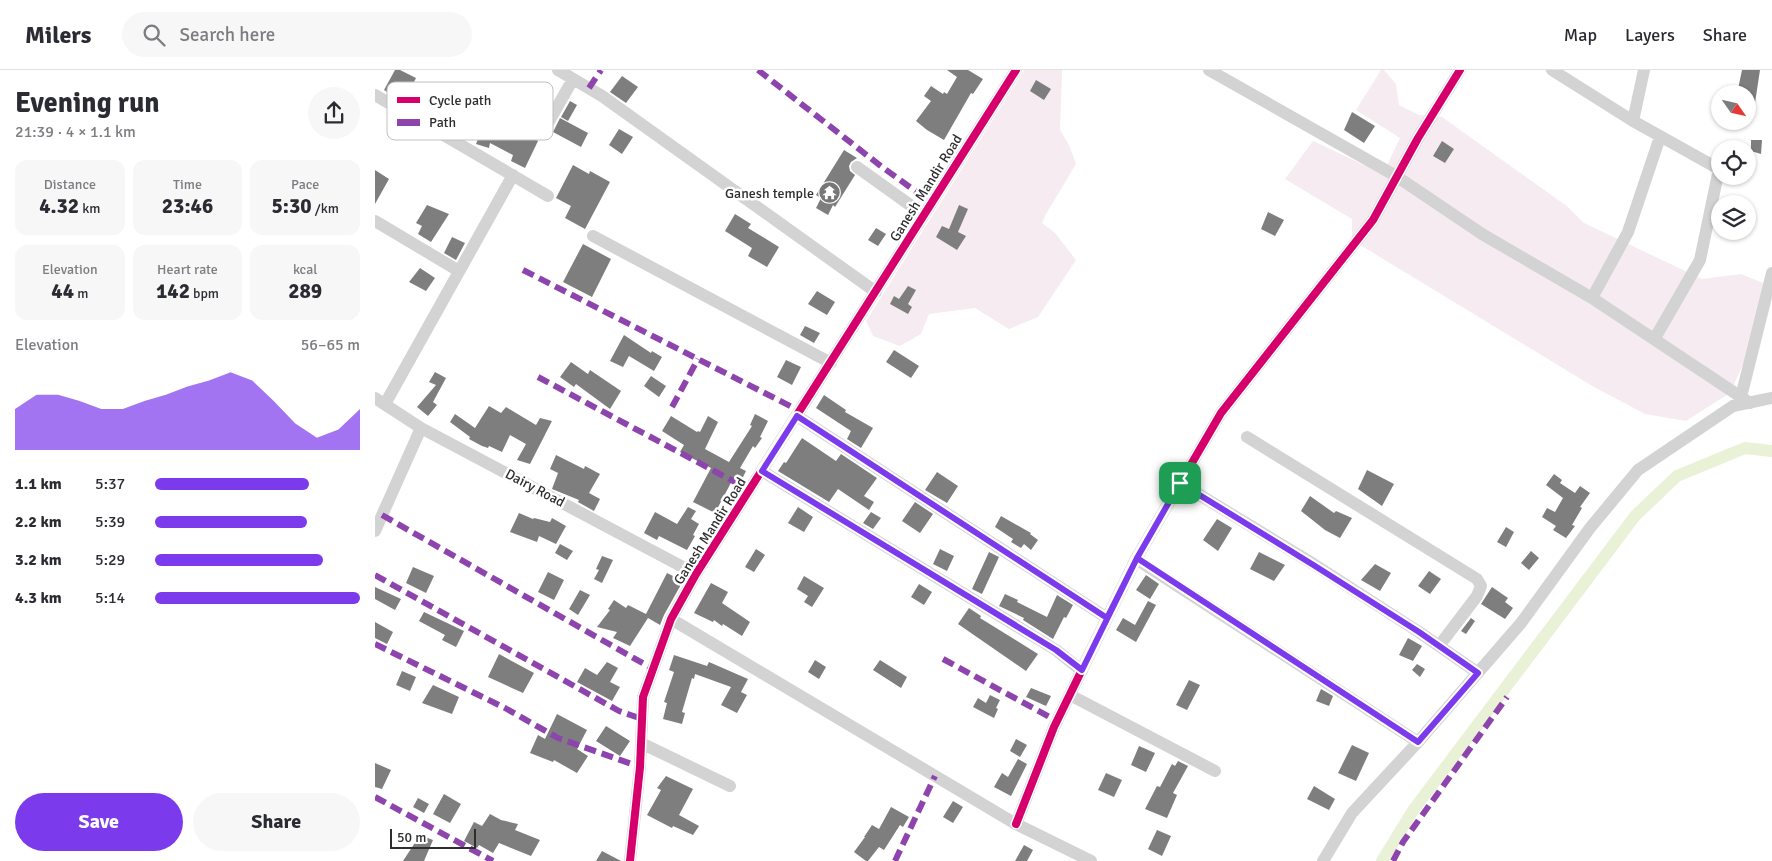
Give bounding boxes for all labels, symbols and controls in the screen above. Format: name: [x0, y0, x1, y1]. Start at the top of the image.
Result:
search box: [122, 12, 472, 57]
text: Milers: [25, 20, 92, 50]
icon: search: [140, 21, 168, 49]
text: Search here: [180, 23, 275, 47]
text: Map: [1564, 24, 1597, 46]
text: Layers: [1625, 24, 1675, 46]
text: Share: [1703, 24, 1747, 46]
legend: [387, 82, 553, 140]
north arrow: [1711, 85, 1756, 130]
map controls: [1711, 85, 1756, 240]
text: Evening run: [15, 86, 160, 120]
button: share: [308, 87, 360, 139]
text: Cycle path: [429, 92, 491, 109]
text: Path: [429, 114, 456, 131]
text: 21:39 · 4 × 1.1 km: [15, 122, 136, 142]
street label: Ganesh Mandir Road: [886, 131, 966, 245]
button: locate: [1711, 140, 1756, 185]
text: Distance: [44, 176, 96, 193]
text: Time: [173, 176, 202, 193]
text: Pace: [291, 176, 319, 193]
temple icon: Ganesh temple: [818, 181, 842, 205]
place label: Ganesh temple: [725, 185, 814, 202]
text: 4.32: [39, 193, 79, 219]
text: 23:46: [162, 193, 213, 219]
text: 5:30: [271, 193, 312, 219]
button: layers: [1711, 195, 1756, 240]
text: km: [79, 200, 100, 217]
text: /km: [312, 200, 339, 217]
text: Elevation: [42, 261, 98, 278]
text: Heart rate: [157, 261, 218, 278]
text: kcal: [293, 261, 317, 278]
text: 44: [51, 278, 74, 304]
text: 142: [156, 278, 190, 304]
text: 289: [288, 278, 322, 304]
text: m: [74, 285, 88, 302]
text: bpm: [190, 285, 219, 302]
text: Elevation: [15, 335, 79, 355]
text: 56–65 m: [301, 335, 360, 355]
pin: [1159, 462, 1201, 504]
street label: Dairy Road: [502, 465, 568, 511]
icon: arrive: [1166, 469, 1194, 497]
text: 1.1 km: [15, 474, 62, 494]
text: 5:37: [95, 474, 125, 494]
street label: Ganesh Mandir Road: [670, 474, 750, 588]
text: 2.2 km: [15, 512, 62, 532]
text: 5:39: [95, 512, 125, 532]
text: 3.2 km: [15, 550, 62, 570]
text: 5:29: [95, 550, 125, 570]
text: 4.3 km: [15, 588, 62, 608]
text: 5:14: [95, 588, 125, 608]
button: Save: [15, 793, 183, 851]
button: Share: [193, 793, 360, 851]
scale bar: [390, 826, 476, 849]
text: 50 m: [397, 829, 426, 846]

